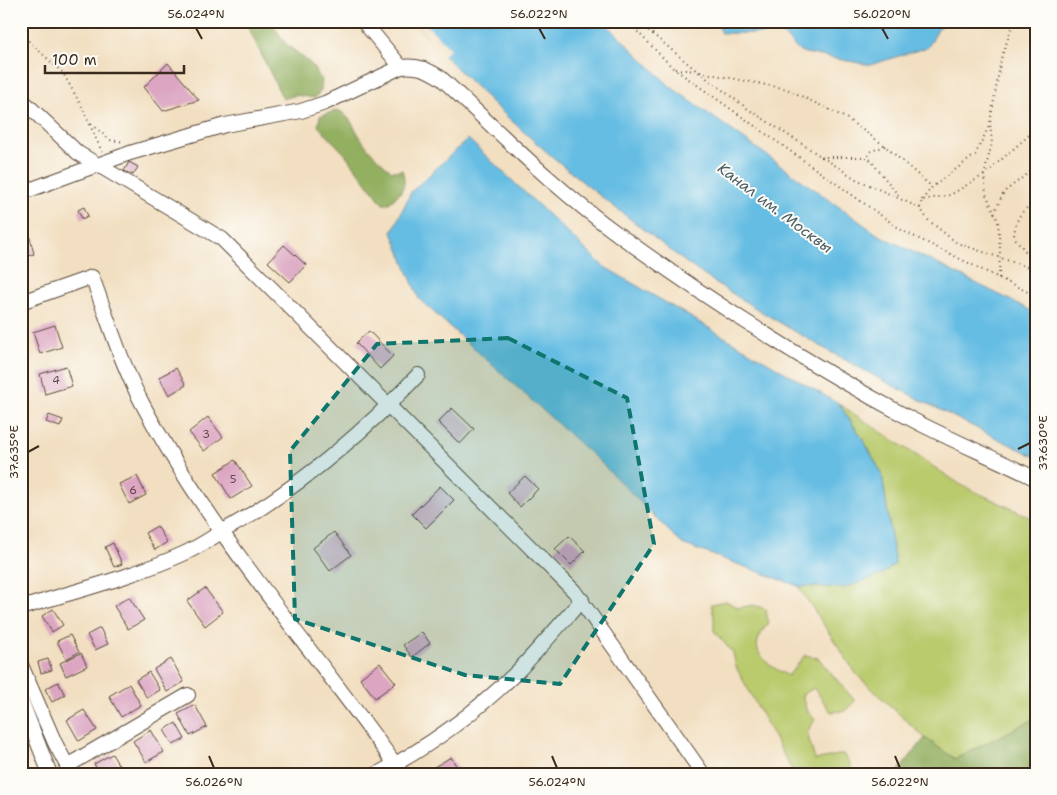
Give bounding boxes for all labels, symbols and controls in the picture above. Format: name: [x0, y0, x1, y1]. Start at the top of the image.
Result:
text: 56.024°N: [167, 6, 225, 22]
text: 56.022°N: [510, 6, 568, 22]
text: 56.020°N: [853, 6, 911, 22]
scale bar: [45, 42, 184, 74]
text: 100 m: [52, 50, 97, 70]
water label: Канал им. Москвы: [714, 158, 837, 258]
house number: 4: [52, 373, 60, 388]
text: 37.630°E: [1035, 415, 1051, 471]
text: 37.635°E: [6, 425, 22, 479]
house number: 3: [202, 427, 210, 442]
house number: 5: [230, 472, 237, 487]
house number: 6: [129, 483, 137, 498]
text: 56.026°N: [185, 774, 243, 790]
text: 56.024°N: [528, 774, 586, 790]
text: 56.022°N: [871, 774, 929, 790]

